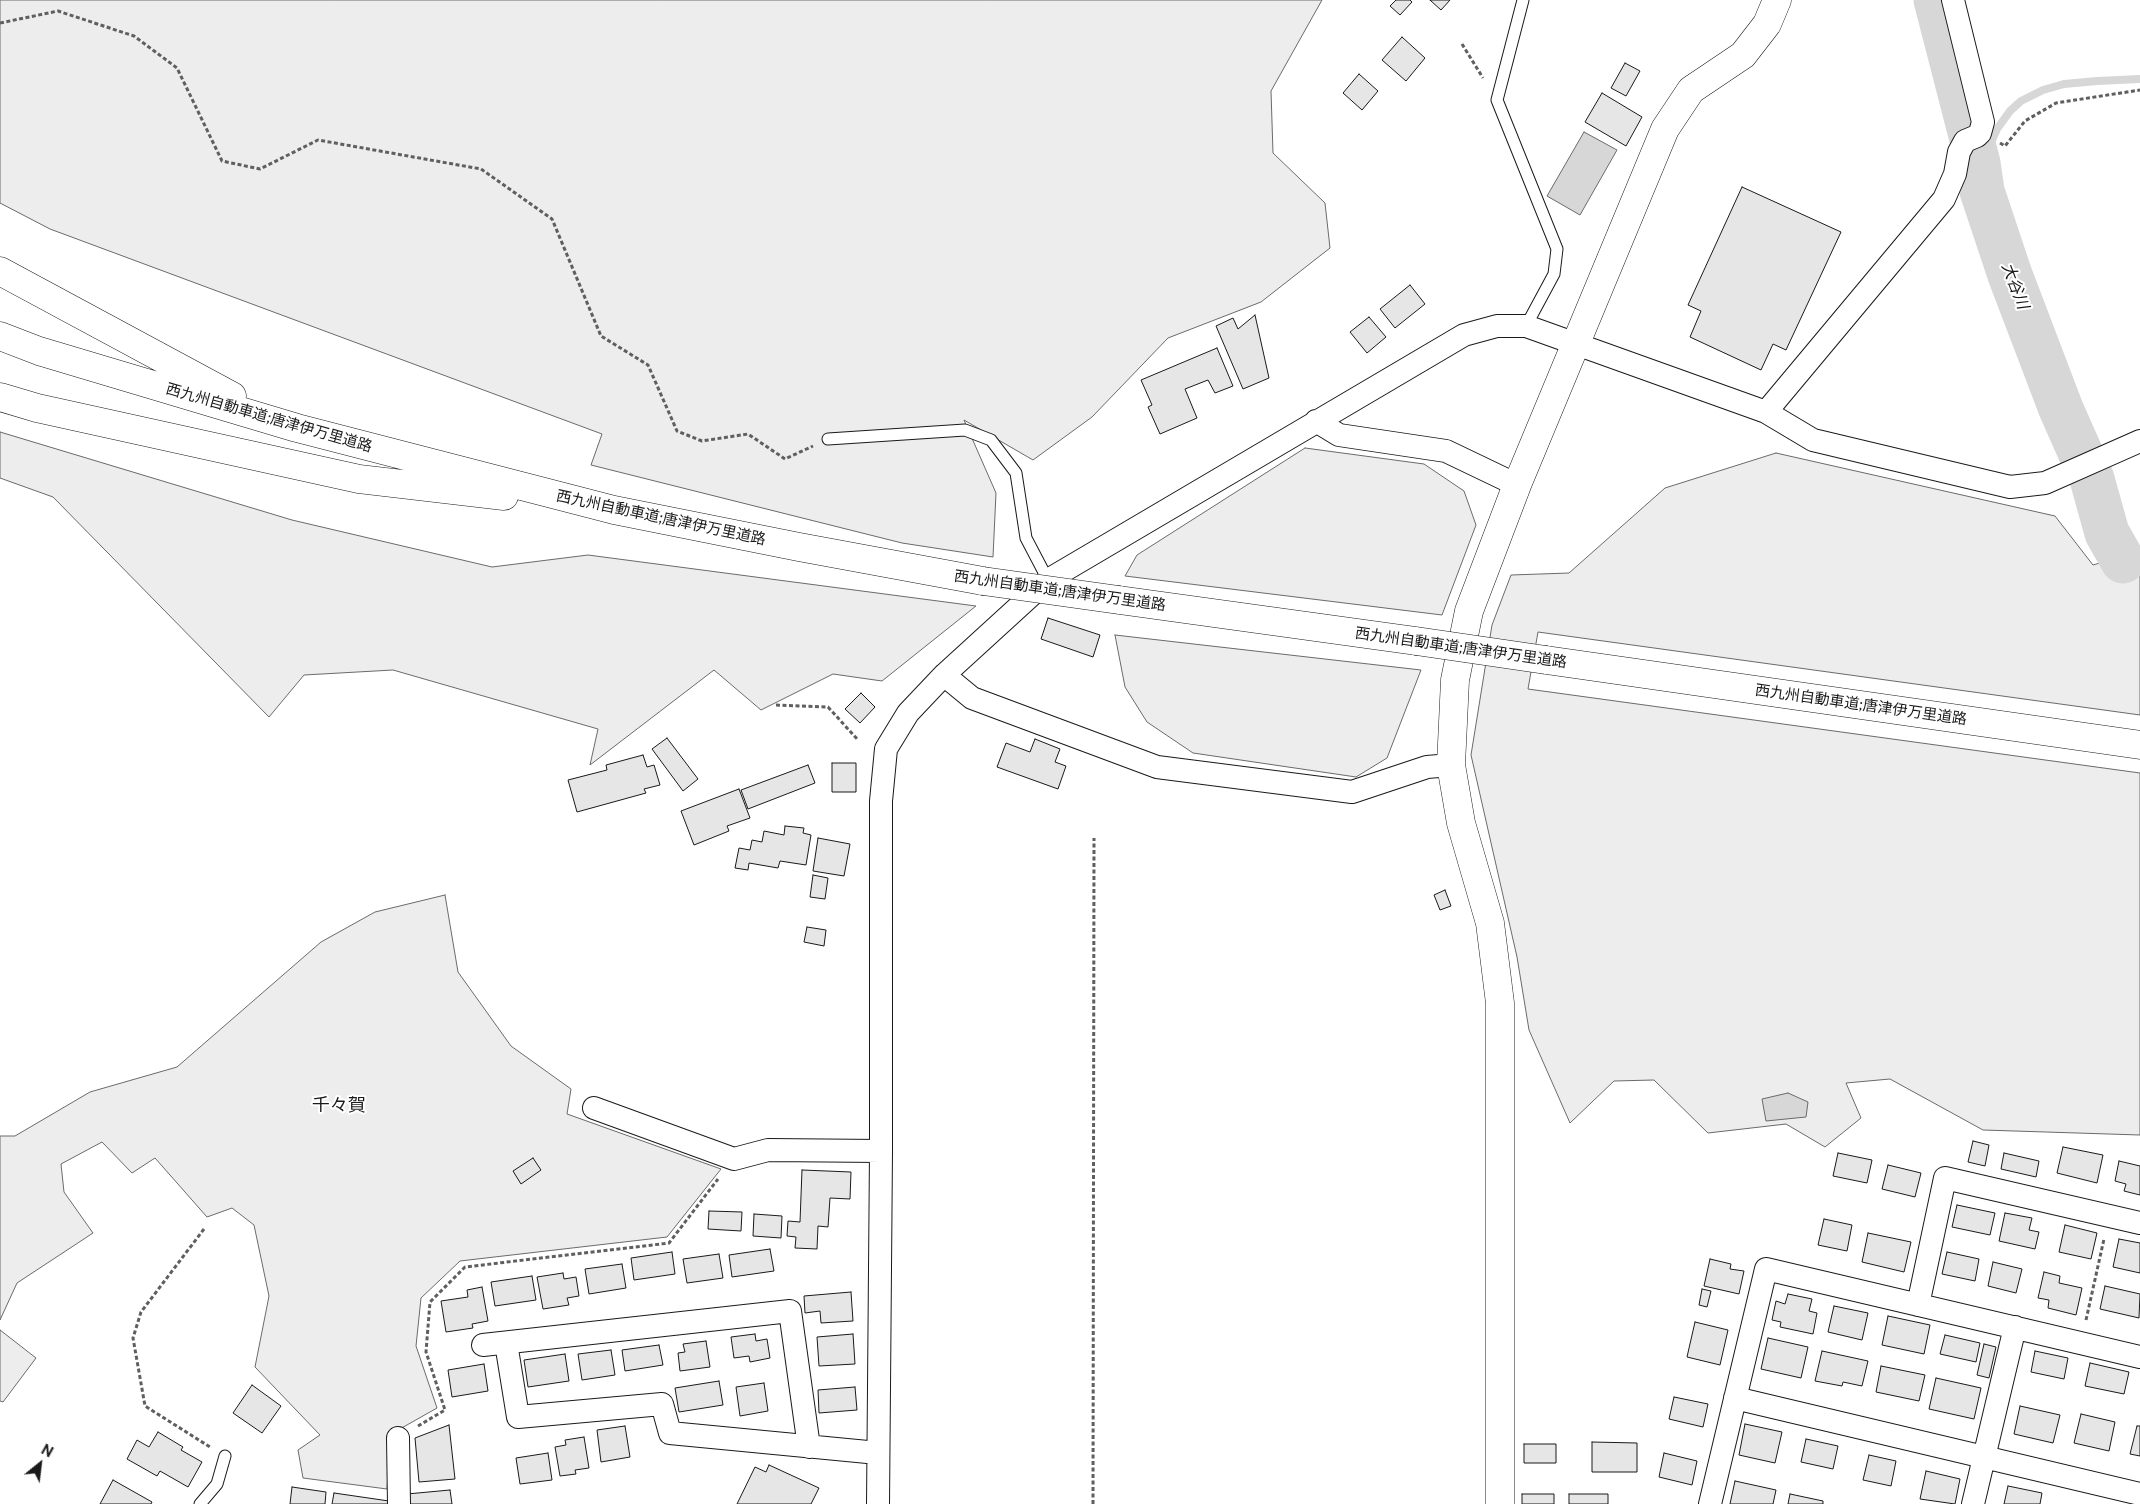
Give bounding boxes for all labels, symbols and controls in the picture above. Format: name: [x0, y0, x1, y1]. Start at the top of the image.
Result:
water label: 大谷川: [1997, 260, 2033, 312]
street label: 西九州自動車道;唐津伊万里道路: [164, 380, 374, 456]
street label: 西九州自動車道;唐津伊万里道路: [555, 487, 767, 549]
street label: 西九州自動車道;唐津伊万里道路: [953, 567, 1167, 615]
street label: 西九州自動車道;唐津伊万里道路: [1354, 624, 1568, 672]
street label: 西九州自動車道;唐津伊万里道路: [1754, 681, 1968, 729]
district label: 千々賀: [312, 1094, 366, 1116]
north arrow: [15, 1439, 65, 1489]
text: N: [39, 1441, 56, 1461]

